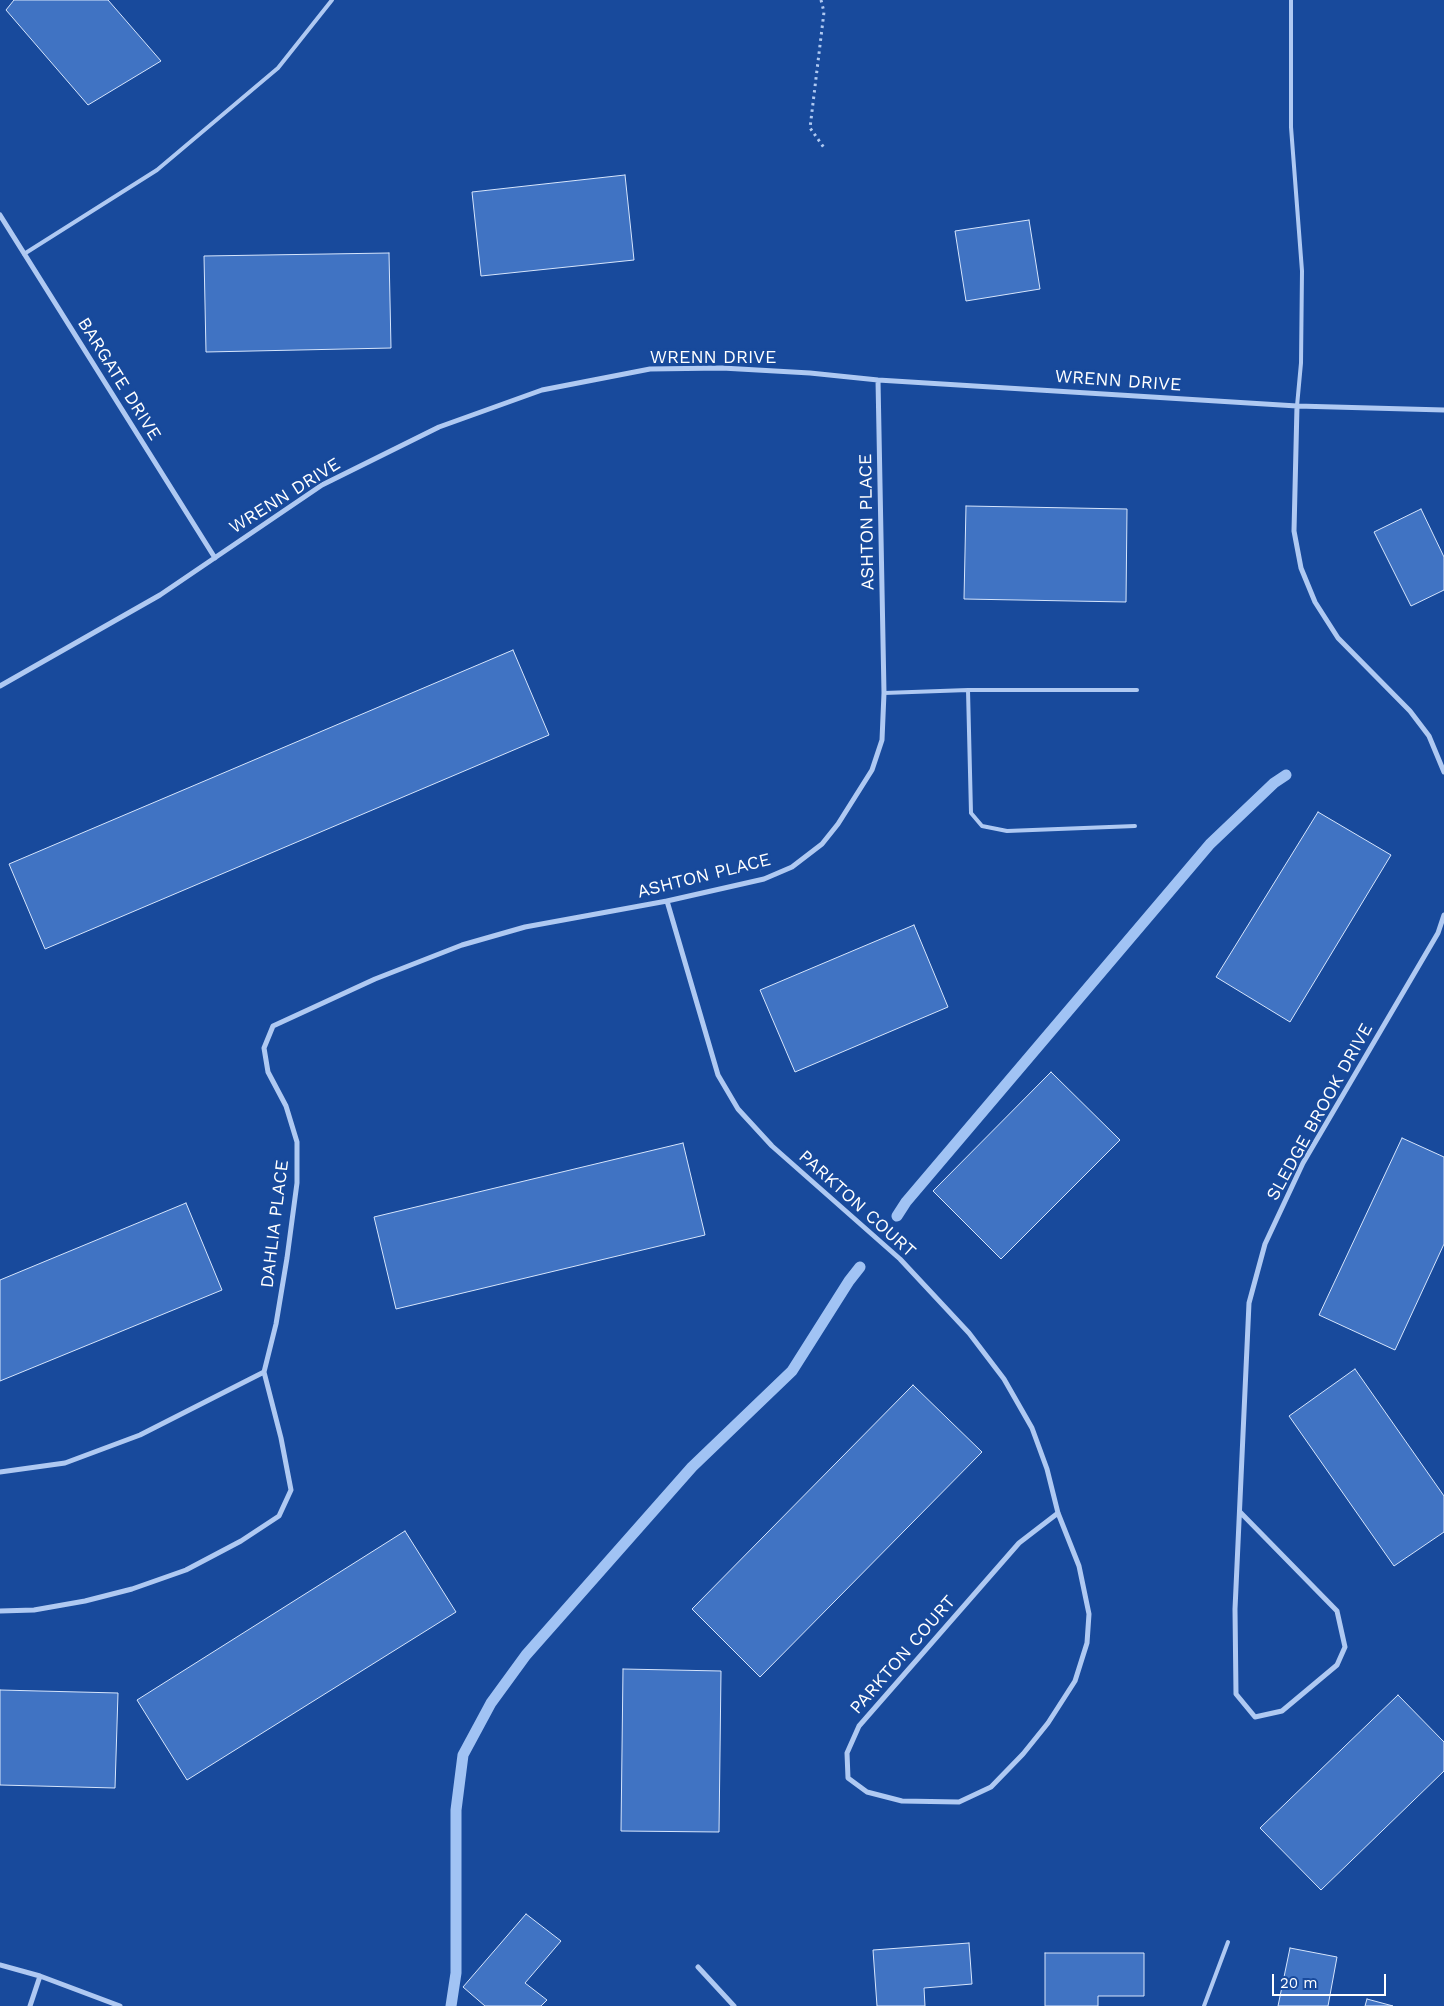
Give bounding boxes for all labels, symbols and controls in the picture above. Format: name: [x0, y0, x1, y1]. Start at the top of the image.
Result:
street label: BARGATE DRIVE: [73, 314, 165, 444]
street label: WRENN DRIVE: [650, 347, 776, 369]
street label: WRENN DRIVE: [1054, 366, 1182, 396]
street label: WRENN DRIVE: [226, 453, 344, 539]
street label: ASHTON PLACE: [855, 453, 879, 591]
street label: ASHTON PLACE: [635, 849, 773, 903]
street label: SLEDGE BROOK DRIVE: [1262, 1020, 1378, 1204]
street label: PARKTON COURT: [794, 1146, 920, 1262]
street label: DAHLIA PLACE: [256, 1159, 294, 1289]
street label: PARKTON COURT: [846, 1591, 960, 1719]
scale bar: [1274, 1964, 1388, 1996]
text: 20 m: [1280, 1974, 1318, 1992]

